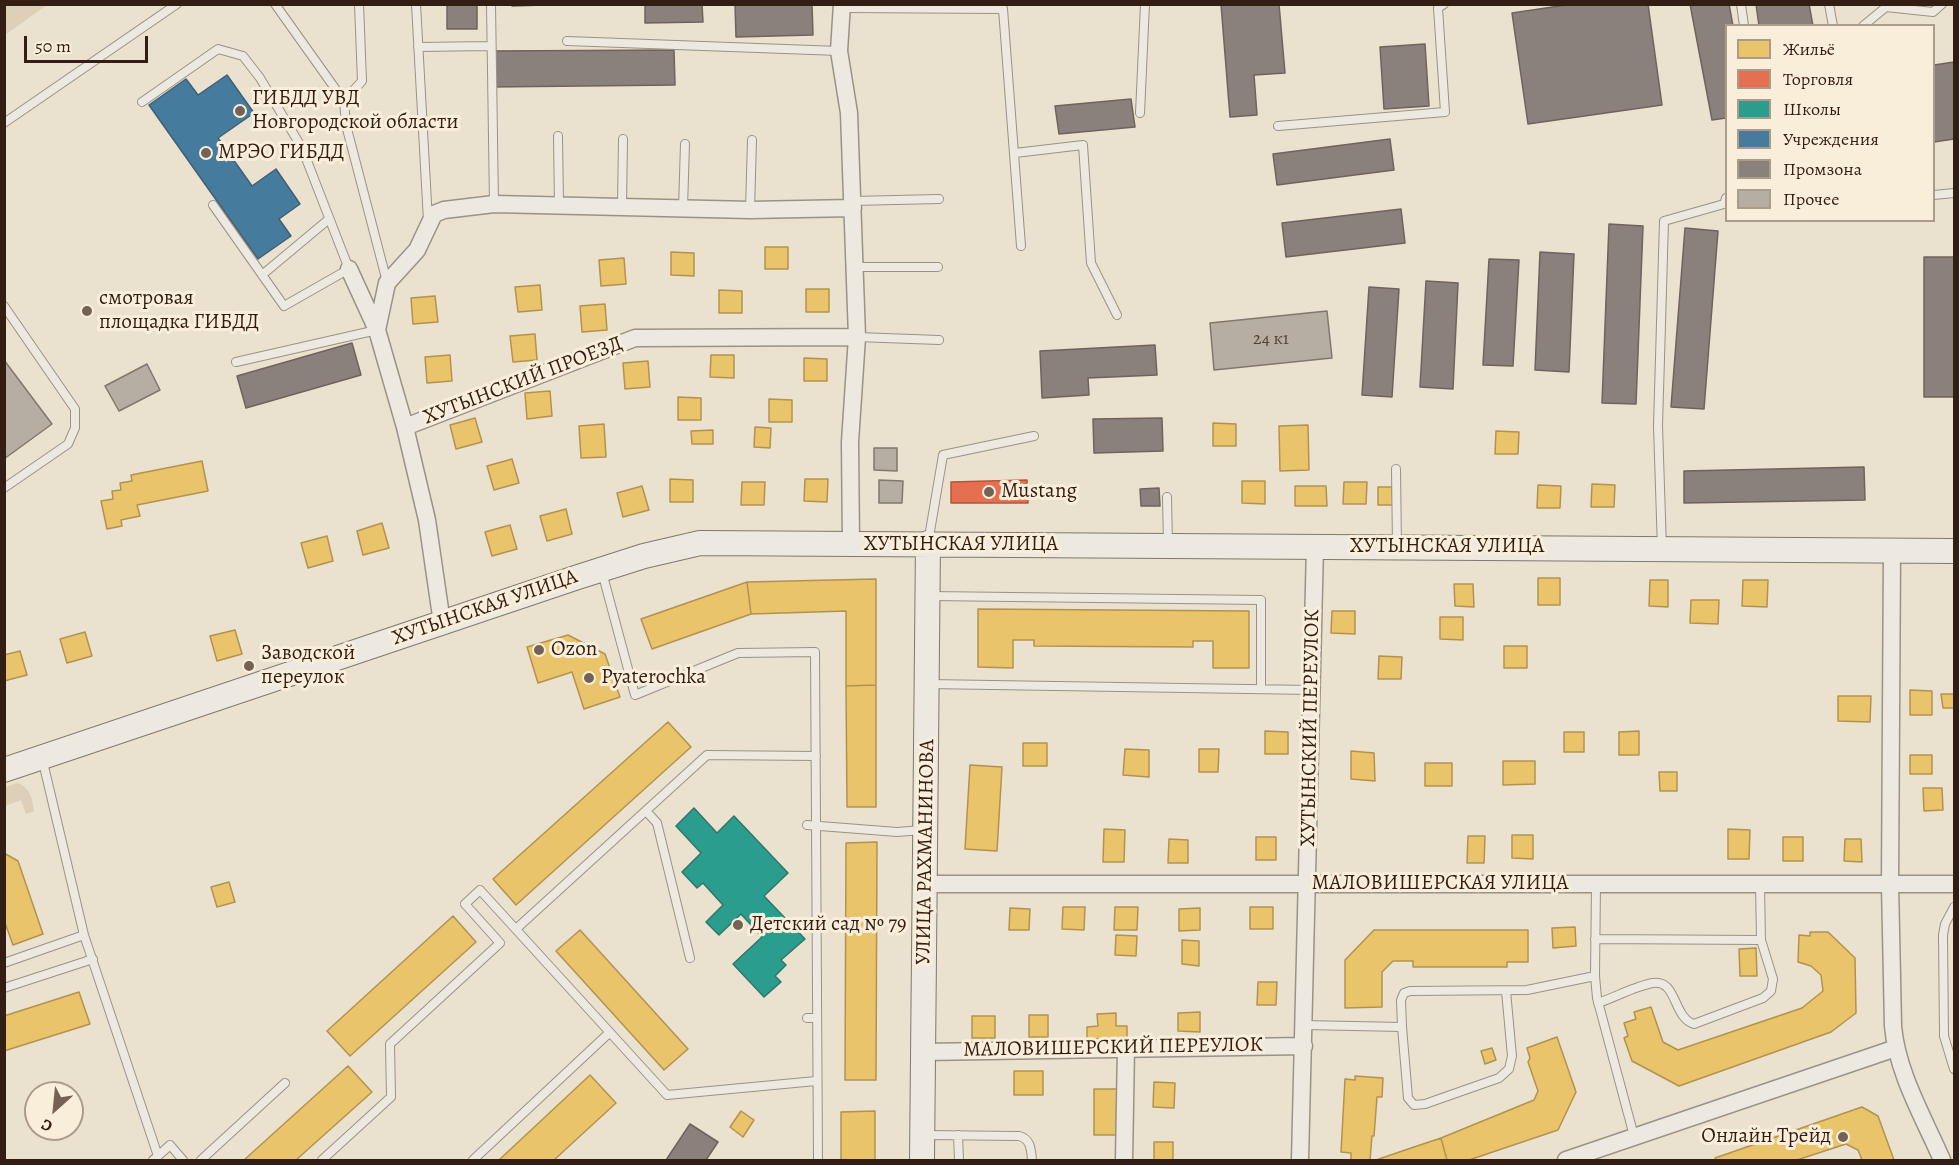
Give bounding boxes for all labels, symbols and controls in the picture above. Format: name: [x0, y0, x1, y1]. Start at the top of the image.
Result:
scale bar: [27, 24, 152, 62]
legend: [1725, 24, 1935, 222]
text: 50 m: [35, 34, 71, 58]
text: Жильё: [1783, 37, 1835, 61]
text: Торговля: [1783, 67, 1853, 91]
place label: ГИБДД УВД Новгородской области: [252, 86, 459, 136]
text: Школы: [1783, 97, 1841, 121]
marker: ГИБДД УВД Новгородской области: [233, 104, 247, 118]
text: Учреждения: [1783, 127, 1879, 151]
place label: МРЭО ГИБДД: [218, 140, 345, 166]
marker: МРЭО ГИБДД: [199, 146, 213, 160]
text: Промзона: [1783, 157, 1862, 181]
text: Прочее: [1783, 187, 1839, 211]
place label: смотровая площадка ГИБДД: [99, 286, 259, 336]
marker: смотровая площадка ГИБДД: [80, 304, 94, 318]
house number: 24 к1: [1253, 329, 1289, 351]
street label: ХУТЫНСКИЙ ПРОЕЗД: [420, 331, 626, 431]
place label: Mustang: [1001, 479, 1077, 505]
marker: Mustang: [982, 485, 996, 499]
street label: ХУТЫНСКАЯ УЛИЦА: [864, 532, 1058, 558]
street label: ХУТЫНСКАЯ УЛИЦА: [1350, 534, 1544, 560]
street label: ХУТЫНСКАЯ УЛИЦА: [389, 564, 581, 652]
street label: ХУТЫНСКИЙ ПЕРЕУЛОК: [1296, 609, 1326, 847]
place label: Ozon: [551, 637, 597, 663]
place label: Заводской переулок: [261, 641, 355, 691]
marker: Ozon: [532, 643, 546, 657]
marker: Заводской переулок: [242, 659, 256, 673]
place label: Pyaterochka: [601, 665, 706, 691]
marker: Pyaterochka: [582, 671, 596, 685]
street label: УЛИЦА РАХМАНИНОВА: [911, 739, 941, 965]
street label: МАЛОВИШЕРСКАЯ УЛИЦА: [1312, 871, 1568, 897]
place label: Детский сад № 79: [750, 912, 907, 938]
marker: Детский сад № 79: [731, 918, 745, 932]
street label: МАЛОВИШЕРСКИЙ ПЕРЕУЛОК: [963, 1033, 1263, 1063]
north arrow: [24, 1081, 84, 1141]
text: С: [37, 1113, 56, 1137]
place label: Онлайн Трейд: [1701, 1124, 1831, 1150]
marker: Онлайн Трейд: [1836, 1130, 1850, 1144]

